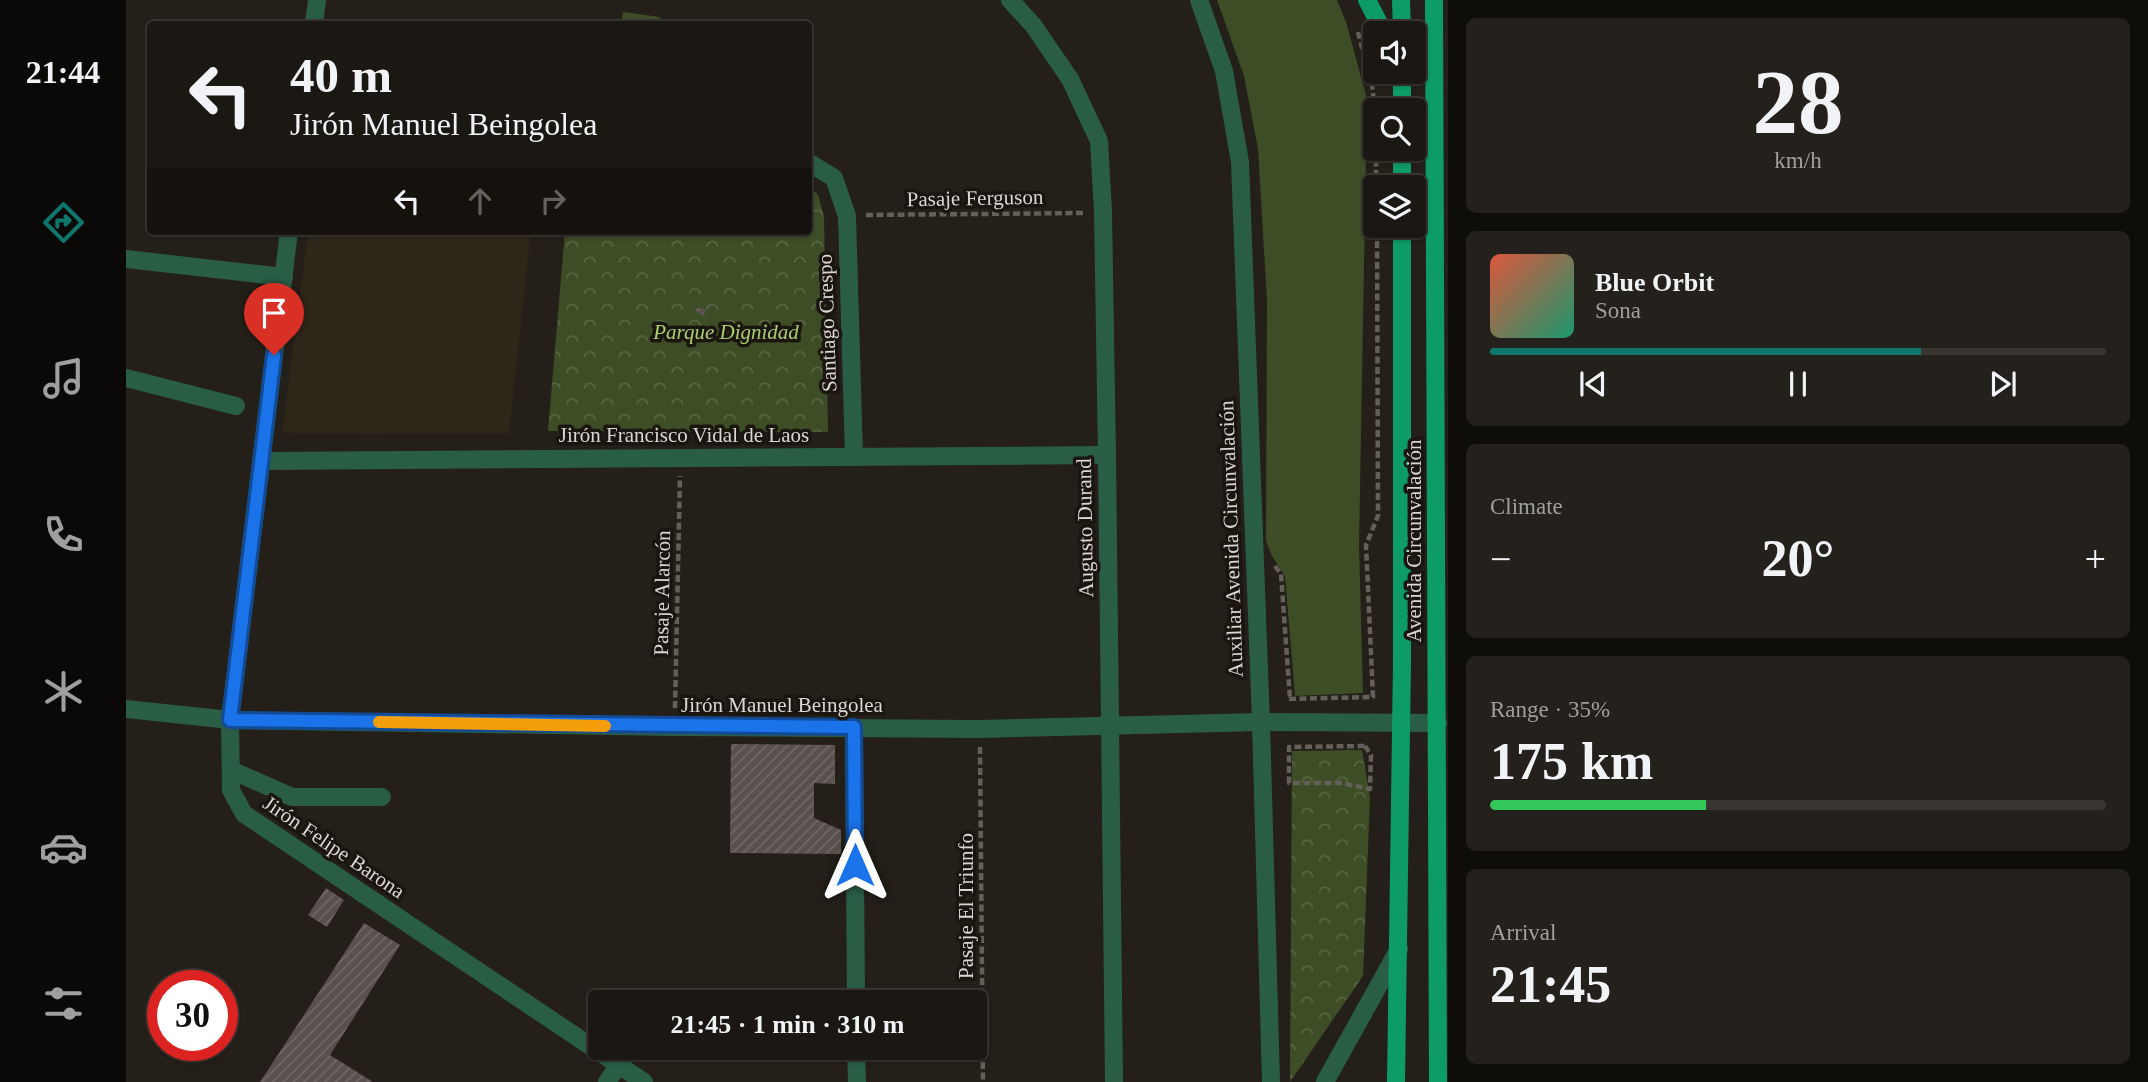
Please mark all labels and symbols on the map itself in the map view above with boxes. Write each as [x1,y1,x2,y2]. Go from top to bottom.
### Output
street label: Pasaje Ferguson [906,185,1044,211]
street label: Santiago Crespo [813,254,841,392]
pin [244,283,304,355]
park label: Parque Dignidad [652,320,799,344]
street label: Auxiliar Avenida Circunvalación [1214,400,1248,678]
street label: Jirón Francisco Vidal de Laos [559,423,809,447]
street label: Avenida Circunvalación [1402,439,1426,643]
street label: Augusto Durand [1072,458,1098,598]
street label: Pasaje Alarcón [649,530,675,656]
street label: Jirón Manuel Beingolea [681,693,884,717]
street label: Jirón Felipe Barona [259,791,410,904]
position arrow [818,828,892,902]
street label: Pasaje El Triunfo [954,833,978,979]
speed limit sign: 30 [147,970,238,1061]

